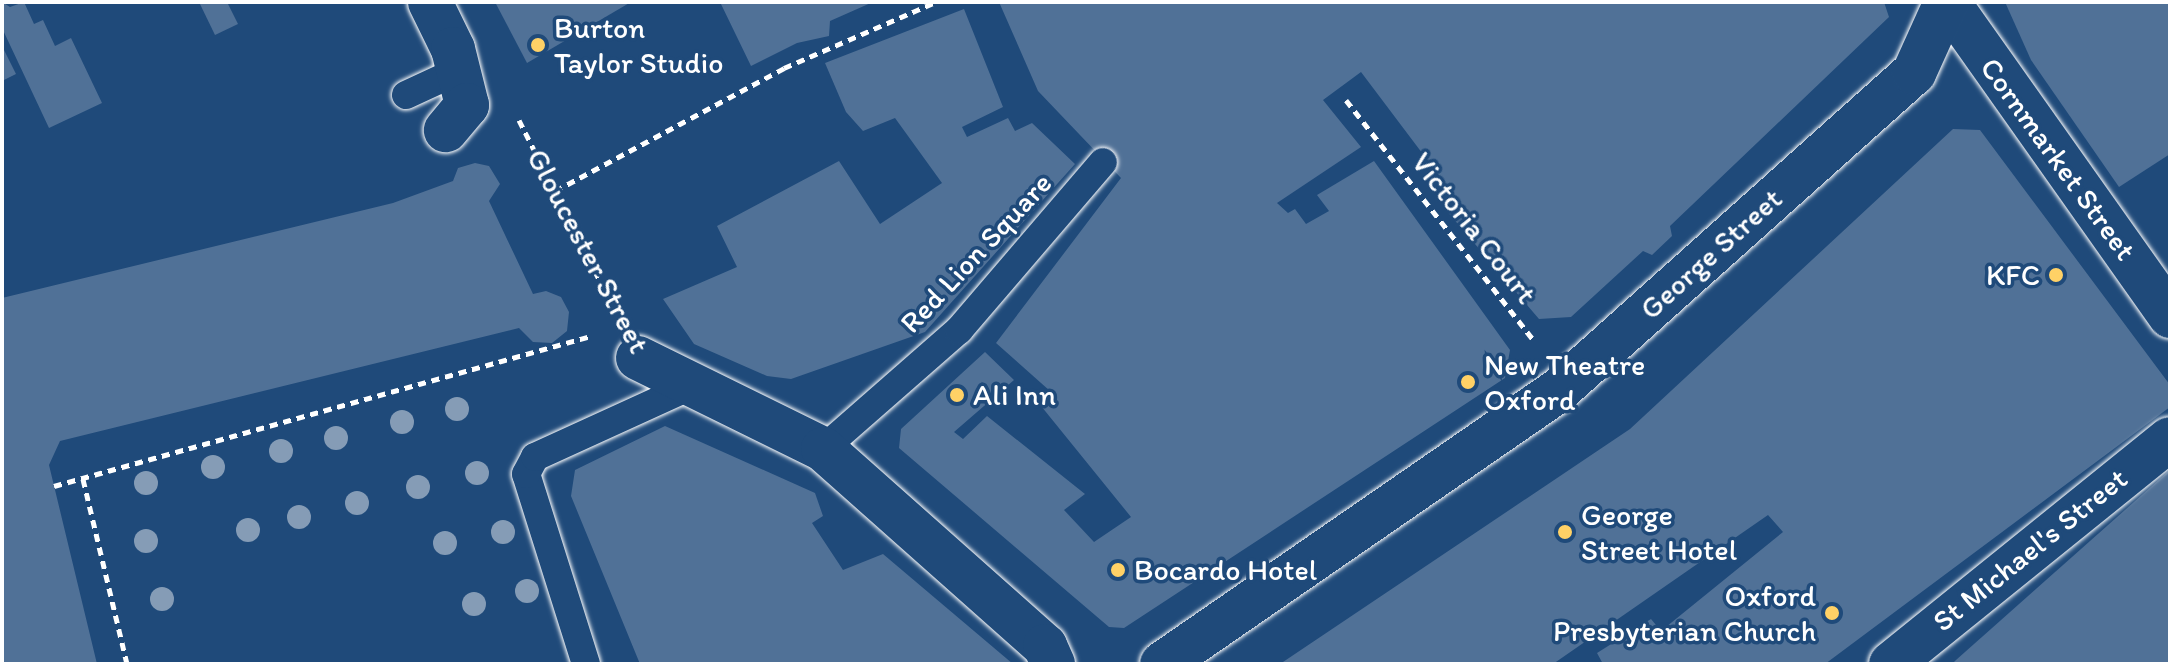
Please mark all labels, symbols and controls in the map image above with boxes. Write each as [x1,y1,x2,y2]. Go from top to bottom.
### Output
place label: Burton Taylor Studio [554,10,723,80]
marker: Burton Taylor Studio [529,36,547,54]
street label: Cornmarket Street [1972,51,2144,267]
street label: Gloucester Street [519,143,657,359]
street label: Victoria Court [1404,145,1544,311]
street label: Red Lion Square [892,165,1060,341]
street label: George Street [1633,181,1789,327]
place label: KFC [1986,257,2040,293]
marker: KFC [2047,266,2065,284]
place label: New Theatre Oxford [1484,347,1645,418]
marker: New Theatre Oxford [1459,373,1477,391]
place label: Ali Inn [973,377,1059,413]
marker: Ali Inn [948,386,966,404]
street label: St Michael's Street [1926,461,2134,639]
place label: George Street Hotel [1581,497,1737,568]
marker: George Street Hotel [1556,523,1574,541]
place label: Bocardo Hotel [1134,552,1317,588]
marker: Bocardo Hotel [1109,561,1127,579]
place label: Oxford Presbyterian Church [1552,578,1816,648]
marker: Oxford Presbyterian Church [1823,604,1841,622]

